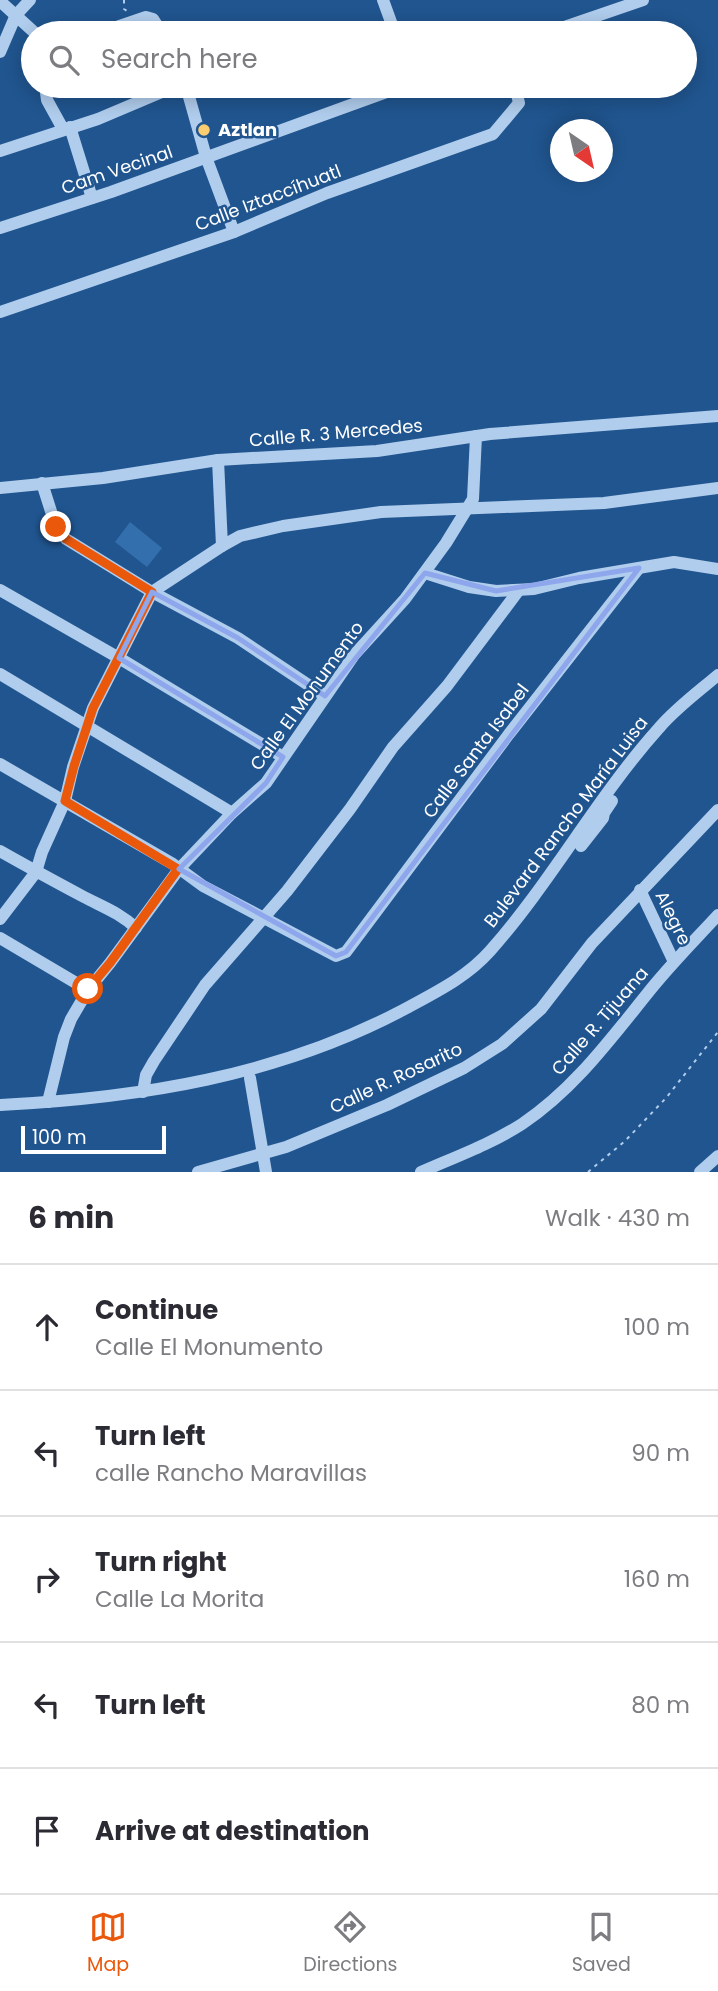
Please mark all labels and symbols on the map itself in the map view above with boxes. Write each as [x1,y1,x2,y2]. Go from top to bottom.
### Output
place label: Aztlan [218,117,277,142]
north arrow [550,119,613,182]
marker: Aztlan [196,122,212,138]
street label: Cam Vecinal [58,139,176,200]
street label: Calle Iztaccíhuatl [191,158,345,237]
street label: Calle R. 3 Mercedes [248,412,424,453]
route end [40,511,71,542]
street label: Calle El Monumento [244,616,369,775]
street label: Calle Santa Isabel [417,678,534,823]
street label: Bulevard Rancho María Luisa [478,711,653,932]
street label: Alegre [650,886,697,949]
street label: Calle R. Tijuana [545,961,654,1080]
route start [72,973,103,1004]
street label: Calle R. Rosarito [325,1036,466,1119]
scale bar [21,1123,166,1155]

